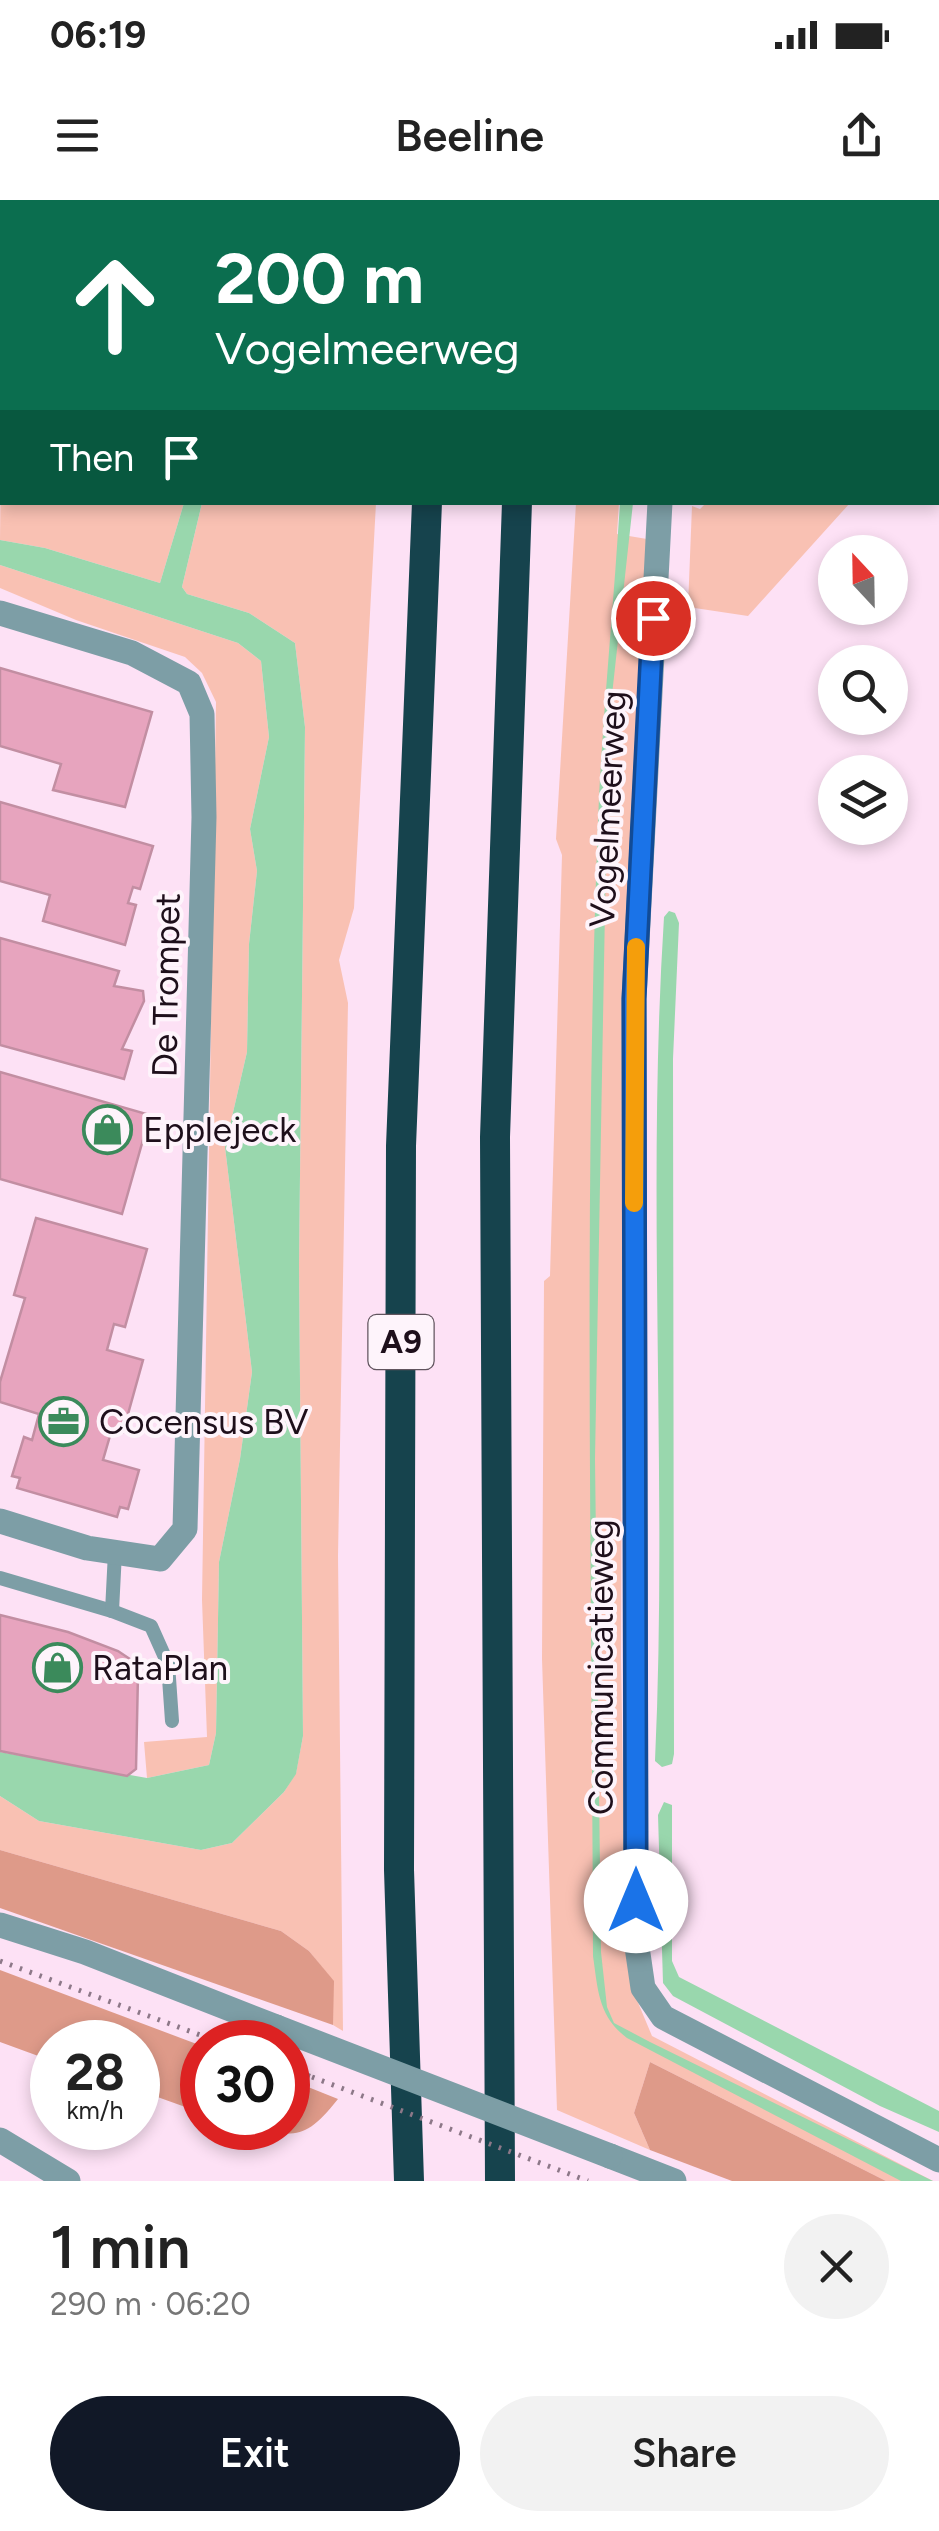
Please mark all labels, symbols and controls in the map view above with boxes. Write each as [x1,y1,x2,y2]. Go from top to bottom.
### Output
text: 06:19 [50,12,146,58]
icon: menu [50,108,105,163]
text: Beeline [395,108,544,162]
icon: share [834,108,889,163]
text: 200 m [215,236,424,321]
icon: ahead [50,240,180,370]
text: Vogelmeerweg [215,321,520,375]
icon: arrive [154,430,209,485]
text: Then [50,435,134,481]
north arrow [818,535,908,625]
map controls [818,535,908,845]
pin [611,576,696,661]
icon: arrive [626,591,681,646]
button: search [818,645,908,735]
street label: Vogelmeerweg [581,690,635,928]
button: layers [818,755,908,845]
street label: De Trompet [143,892,189,1078]
shop icon: Epplejeck [82,1104,134,1156]
place label: Epplejeck [143,1109,296,1151]
road number: A9 [368,1315,434,1369]
office icon: Cocensus BV [38,1396,90,1448]
place label: Cocensus BV [99,1401,309,1443]
street label: Communicatieweg [580,1519,622,1815]
shop icon: RataPlan [31,1642,83,1694]
place label: RataPlan [92,1647,228,1689]
position arrow [584,1849,688,1953]
speed limit sign: 30 [180,2020,310,2150]
text: 28 [65,2042,125,2103]
text: km/h [66,2095,124,2125]
text: 1 min [50,2211,190,2283]
button: close [784,2214,889,2319]
text: 290 m · 06:20 [50,2285,251,2323]
button: Exit [50,2396,460,2511]
button: Share [480,2396,889,2511]

